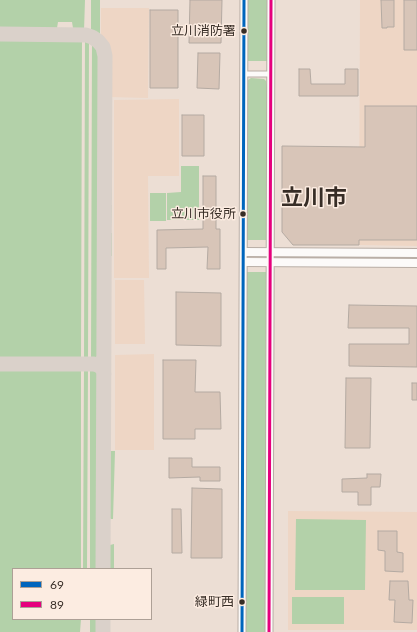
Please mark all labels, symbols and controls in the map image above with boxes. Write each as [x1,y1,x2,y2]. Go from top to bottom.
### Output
place label: 立川消防署 [171,23,236,39]
marker: 立川消防署 [239,26,249,36]
district label: 立川市 [281,185,347,211]
place label: 立川市役所 [171,206,236,222]
marker: 立川市役所 [238,209,248,219]
legend [12,568,152,620]
text: 69 [50,577,64,592]
place label: 緑町西 [195,594,234,610]
text: 89 [50,597,64,612]
marker: 緑町西 [237,597,247,607]

